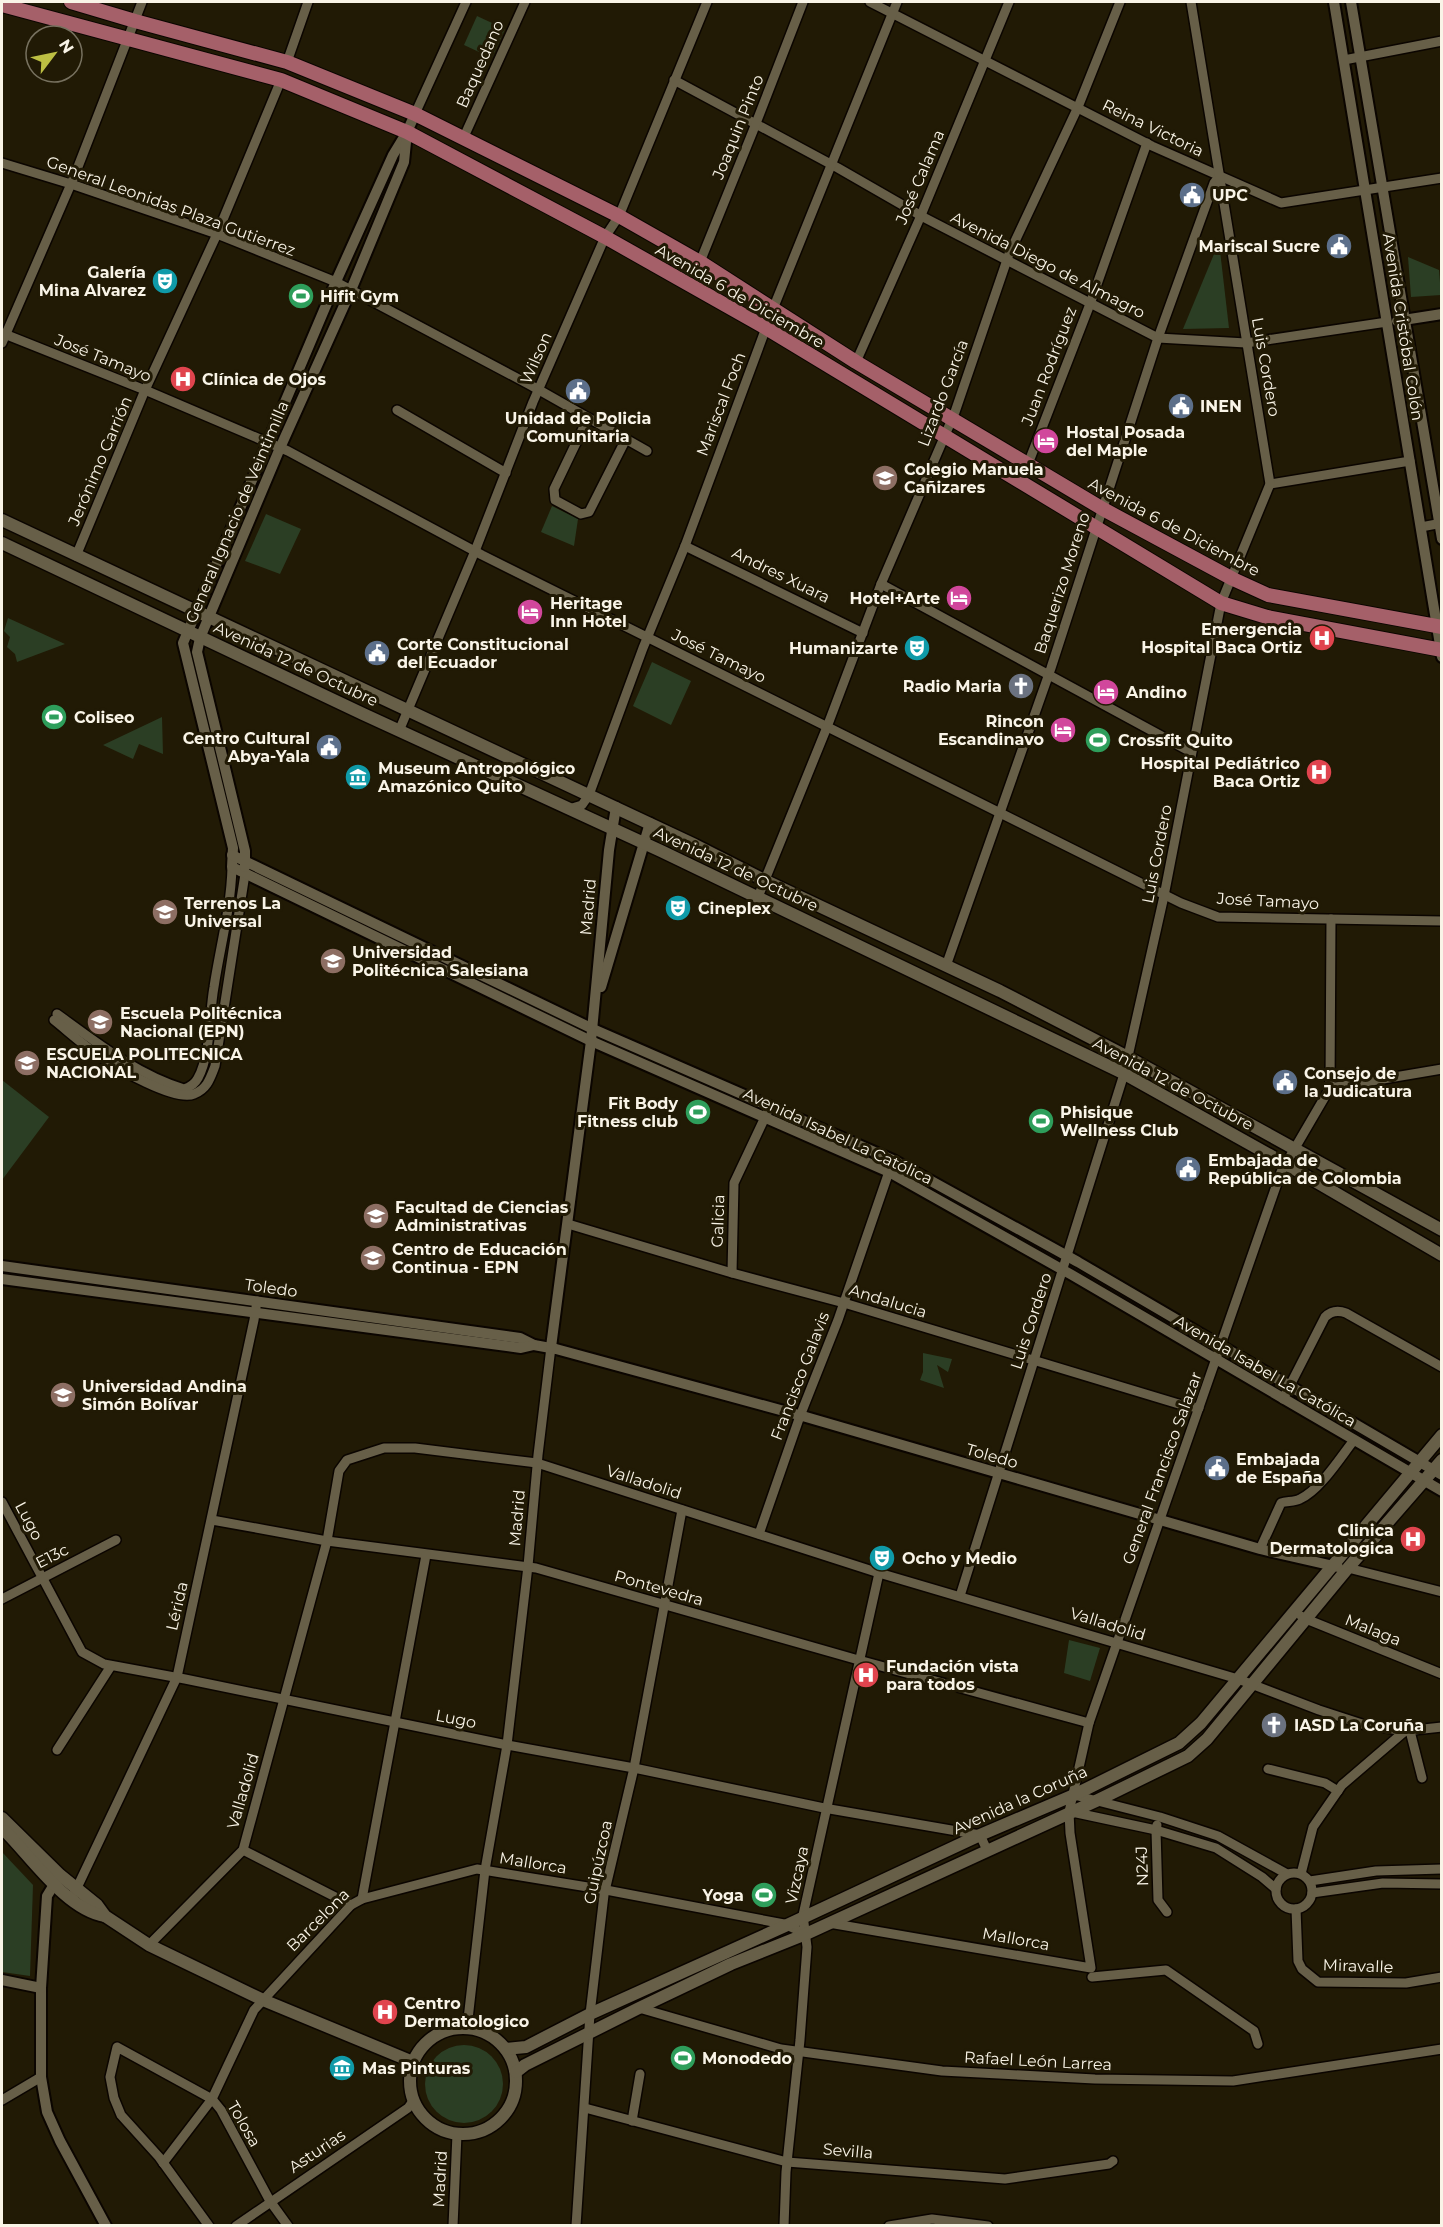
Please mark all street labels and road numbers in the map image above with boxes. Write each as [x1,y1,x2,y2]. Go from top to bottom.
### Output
street label: Baquedano [452,17,508,111]
street label: Joaquin Pinto [708,72,768,183]
street label: Reina Victoria [1099,95,1207,161]
street label: José Calama [891,127,948,228]
street label: General Leonidas Plaza Gutierrez [44,152,298,260]
street label: Avenida Diego de Almagro [948,208,1148,322]
street label: Avenida Cristóbal Colón [1379,232,1427,422]
street label: Avenida 6 de Diciembre [652,240,828,352]
street label: Juan Rodríguez [1017,304,1080,429]
street label: Luis Cordero [1248,316,1284,418]
street label: Wilson [516,329,556,387]
street label: José Tamayo [51,330,154,386]
street label: Lizardo García [914,337,972,449]
street label: Mariscal Foch [692,349,750,459]
street label: Jerónimo Carrión [64,393,136,529]
street label: General Ignacio de Veintimilla [181,398,293,626]
street label: Avenida 6 de Diciembre [1085,474,1263,580]
street label: Baquerizo Moreno [1030,510,1094,656]
street label: Andres Xuara [729,543,833,607]
street label: Avenida 12 de Octubre [211,618,381,710]
street label: José Tamayo [668,625,769,687]
street label: Luis Cordero [1138,803,1176,905]
street label: Avenida 12 de Octubre [651,823,821,915]
street label: Madrid [576,878,600,936]
street label: José Tamayo [1215,889,1320,913]
street label: Avenida 12 de Octubre [1090,1034,1256,1134]
street label: Avenida Isabel La Católica [740,1084,936,1188]
street label: Galicia [708,1194,728,1248]
street label: Luis Cordero [1006,1270,1056,1372]
street label: Toledo [243,1275,299,1301]
street label: Andalucia [847,1280,929,1322]
street label: Francisco Galavis [767,1309,833,1443]
street label: Avenida Isabel La Católica [1171,1311,1359,1431]
street label: General Francisco Salazar [1118,1369,1206,1567]
street label: Toledo [964,1440,1020,1472]
street label: Valladolid [604,1461,684,1503]
street label: Madrid [505,1489,529,1547]
street label: Lugo [11,1498,47,1544]
street label: E13c [32,1540,72,1572]
street label: Pontevedra [612,1566,706,1610]
street label: Lérida [162,1580,192,1632]
street label: Valladolid [1068,1603,1148,1645]
street label: Malaga [1342,1610,1404,1650]
street label: Lugo [434,1706,478,1732]
street label: Valladolid [223,1751,263,1831]
street label: Avenida la Coruña [950,1762,1090,1838]
street label: Guipúzcoa [580,1818,616,1906]
street label: Vizcaya [782,1844,812,1906]
street label: N24J [1132,1846,1152,1886]
street label: Mallorca [498,1848,568,1878]
street label: Barcelona [283,1885,353,1955]
street label: Mallorca [981,1924,1051,1954]
street label: Miravalle [1322,1955,1394,1977]
street label: Rafael León Larrea [964,2048,1112,2074]
street label: Tolosa [223,2098,265,2150]
street label: Asturias [285,2125,349,2177]
street label: Sevilla [822,2139,874,2163]
street label: Madrid [429,2150,451,2208]

